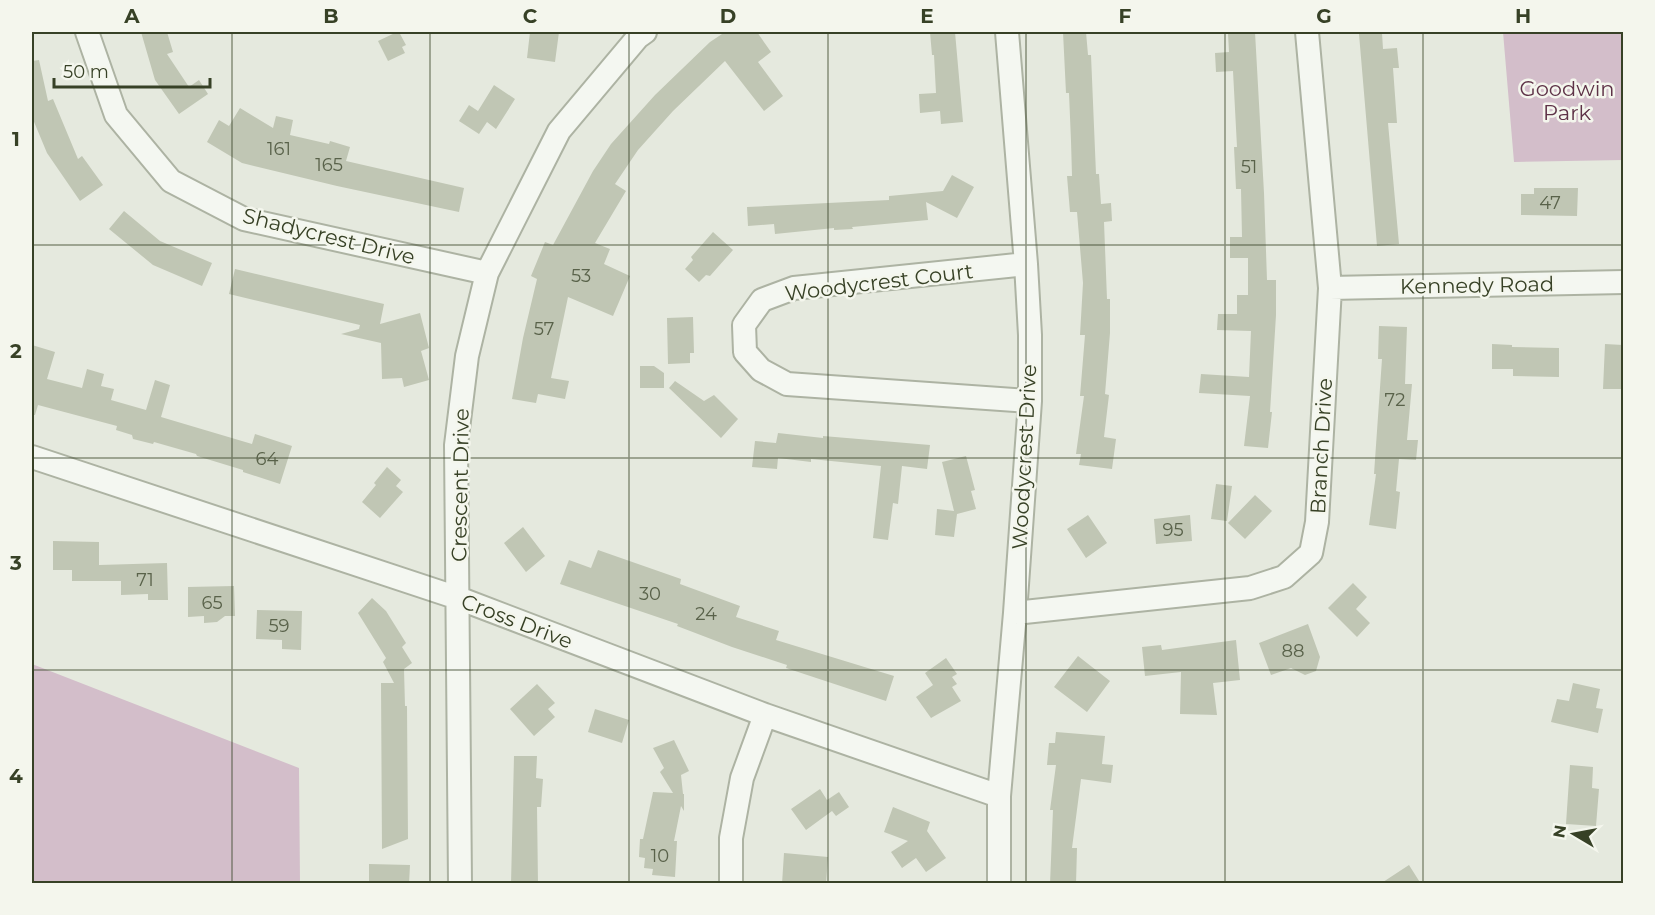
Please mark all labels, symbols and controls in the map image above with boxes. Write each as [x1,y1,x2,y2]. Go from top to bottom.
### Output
text: A [123,4,140,28]
text: B [323,4,339,28]
text: C [523,4,538,28]
text: D [720,4,736,28]
text: E [920,4,934,28]
text: F [1119,4,1132,28]
text: G [1316,4,1332,28]
text: H [1515,4,1531,28]
scale bar [54,51,210,89]
text: 50 m [63,61,109,83]
park label: Goodwin Park [1519,76,1615,125]
text: 1 [12,127,20,151]
house number: 161 [267,138,291,160]
house number: 165 [315,154,343,176]
house number: 51 [1241,156,1257,178]
house number: 47 [1539,192,1561,214]
street label: Shadycrest Drive [240,203,418,269]
street label: Woodycrest Court [783,258,975,306]
house number: 53 [571,265,591,287]
street label: Kennedy Road [1400,271,1554,299]
house number: 57 [534,318,554,340]
text: 2 [10,339,22,363]
street label: Woodycrest Drive [1007,364,1041,550]
street label: Branch Drive [1305,377,1337,515]
house number: 72 [1385,389,1405,411]
street label: Crescent Drive [446,408,474,562]
house number: 64 [256,448,279,470]
house number: 95 [1162,519,1184,541]
text: 3 [9,551,22,575]
house number: 71 [136,569,154,591]
house number: 30 [639,583,661,605]
street label: Cross Drive [458,588,576,654]
house number: 65 [201,592,223,614]
house number: 24 [695,603,717,625]
house number: 59 [268,615,290,637]
house number: 88 [1282,640,1304,662]
text: 4 [9,764,23,788]
north arrow [1544,804,1604,864]
text: N [1549,823,1570,840]
house number: 10 [651,845,669,867]

